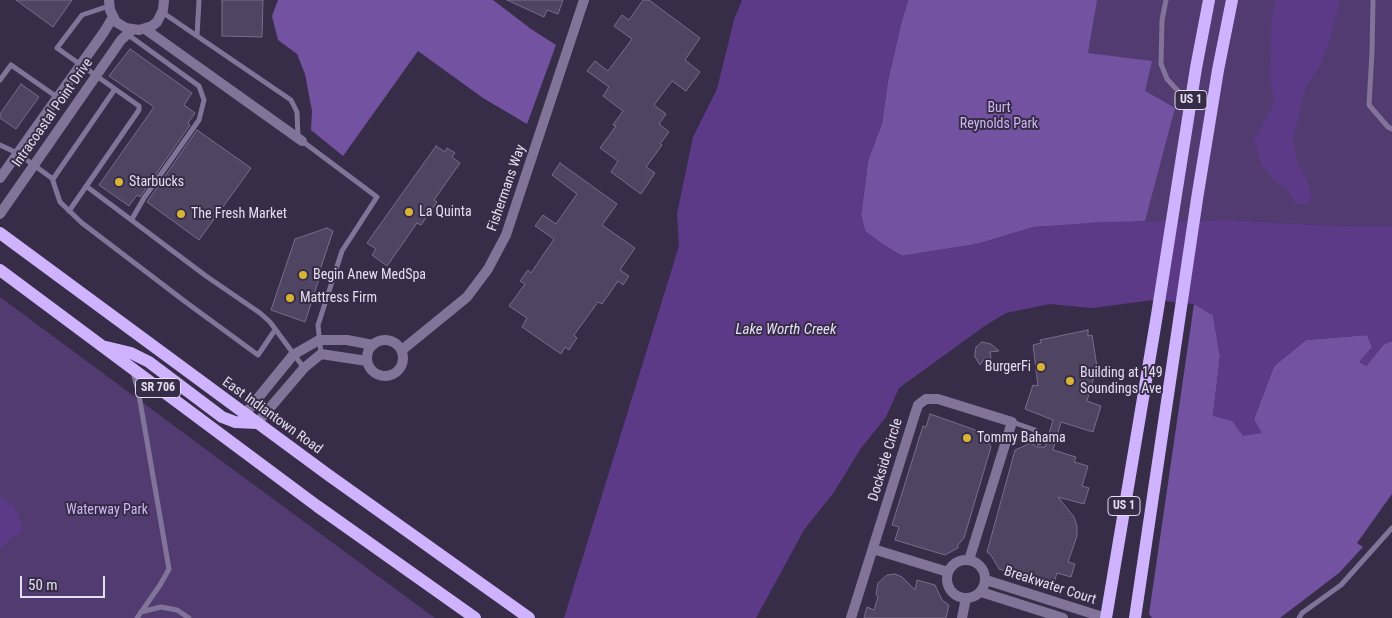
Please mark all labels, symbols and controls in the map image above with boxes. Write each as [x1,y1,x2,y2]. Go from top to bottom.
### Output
street label: Intracoastal Point Drive [9,55,97,171]
road number: US 1 [1175,90,1207,110]
park label: Burt Reynolds Park [960,100,1038,132]
street label: Fishermans Way [484,143,530,233]
place label: Starbucks [129,174,184,190]
marker: Starbucks [113,176,125,188]
place label: La Quinta [419,204,472,220]
place label: The Fresh Market [191,206,287,222]
marker: La Quinta [403,206,415,218]
marker: The Fresh Market [175,208,187,220]
place label: Begin Anew MedSpa [313,267,426,283]
marker: Begin Anew MedSpa [297,269,309,281]
place label: Mattress Firm [300,290,377,306]
marker: Mattress Firm [284,292,296,304]
water label: Lake Worth Creek [736,321,836,339]
place label: BurgerFi [985,359,1031,375]
marker: BurgerFi [1035,361,1047,373]
place label: Building at 149 Soundings Ave [1080,365,1163,398]
street label: East Indiantown Road [219,374,325,458]
marker: Building at 149 Soundings Ave [1064,375,1076,387]
road number: SR 706 [136,378,180,398]
street label: Dockside Circle [865,417,907,503]
place label: Tommy Bahama [977,430,1066,446]
marker: Tommy Bahama [961,432,973,444]
road number: US 1 [1108,496,1140,516]
park label: Waterway Park [66,502,148,518]
street label: Breakwater Court [1002,563,1098,609]
scale bar [22,566,108,598]
text: 50 m [28,576,58,594]

